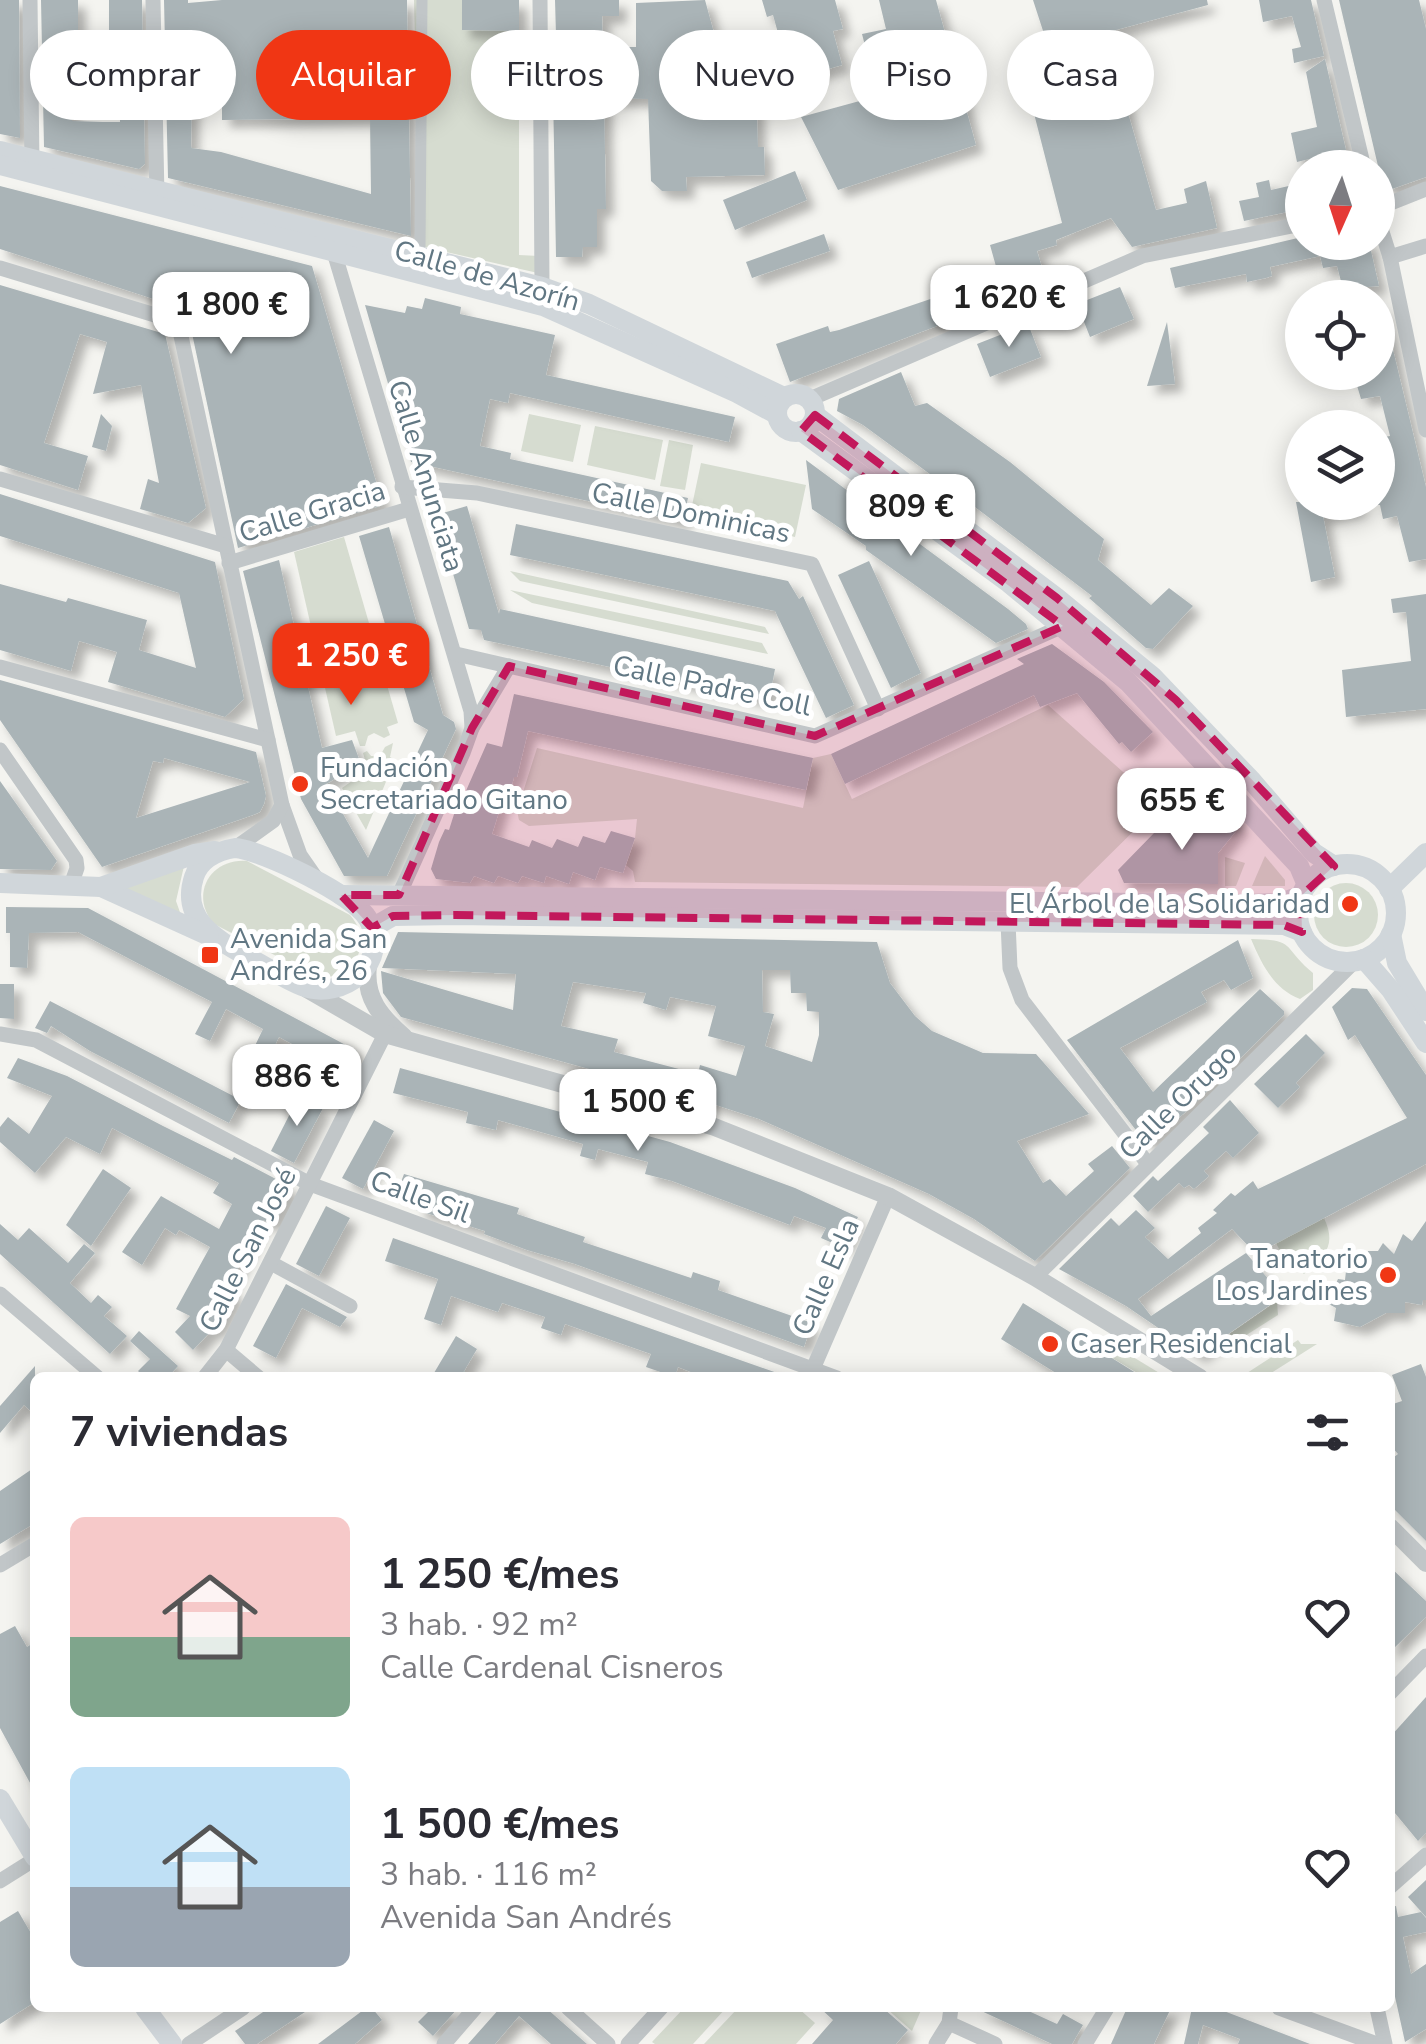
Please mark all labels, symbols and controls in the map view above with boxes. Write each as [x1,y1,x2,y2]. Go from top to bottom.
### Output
chip: Comprar [30,30,236,120]
chip: Alquilar [256,30,451,120]
chip: Filtros [471,30,639,120]
chip: Nuevo [659,30,830,120]
chip: Piso [850,30,987,120]
chip: Casa [1007,30,1154,120]
north arrow [1285,150,1395,260]
map controls [1285,150,1395,520]
street label: Calle de Azorín [390,231,584,321]
pin: 1 620 € [917,265,1101,350]
pin: 1 800 € [139,272,323,357]
text: 1 620 € [952,276,1066,319]
button: locate [1285,280,1395,390]
text: 1 800 € [174,283,288,326]
street label: Calle Anunciata [379,375,473,577]
button: layers [1285,410,1395,520]
street label: Calle Gracia [234,472,390,552]
street label: Calle Dominicas [588,473,794,553]
pin: 809 € [841,474,981,559]
text: 809 € [868,485,954,528]
pin: 1 250 € [259,623,443,708]
text: 1 250 € [294,634,408,677]
street label: Calle Padre Coll [609,646,815,726]
place label: Fundación Secretariado Gitano [320,749,568,819]
pin: 655 € [1112,768,1252,853]
marker: Fundación Secretariado Gitano [289,773,311,795]
text: 655 € [1139,779,1225,822]
place label: El Árbol de la Solidaridad [1009,885,1330,923]
marker: El Árbol de la Solidaridad [1339,893,1361,915]
place label: Avenida San Andrés, 26 [230,920,388,990]
marker: Avenida San Andrés, 26 [199,944,221,966]
street label: Calle Orugo [1111,1036,1245,1168]
pin: 886 € [227,1044,367,1129]
text: 886 € [254,1055,340,1098]
pin: 1 500 € [546,1069,730,1154]
text: 1 500 € [581,1080,695,1123]
street label: Calle San José [190,1161,306,1339]
street label: Calle Sil [365,1161,476,1233]
street label: Calle Esla [783,1212,869,1342]
place label: Tanatorio Los Jardines [1216,1240,1368,1310]
marker: Tanatorio Los Jardines [1377,1264,1399,1286]
place label: Caser Residencial [1070,1325,1293,1363]
marker: Caser Residencial [1039,1333,1061,1355]
text: 7 viviendas [70,1404,288,1461]
icon: filters [1300,1405,1355,1460]
text: 1 250 €/mes [380,1546,619,1603]
icon: home [150,1557,270,1677]
icon: heart [1300,1590,1355,1645]
text: 3 hab. · 92 m² [380,1603,578,1646]
text: Calle Cardenal Cisneros [380,1646,724,1689]
text: 1 500 €/mes [380,1796,619,1853]
icon: home [150,1807,270,1927]
icon: heart [1300,1840,1355,1895]
text: 3 hab. · 116 m² [380,1853,597,1896]
text: Avenida San Andrés [380,1896,672,1939]

